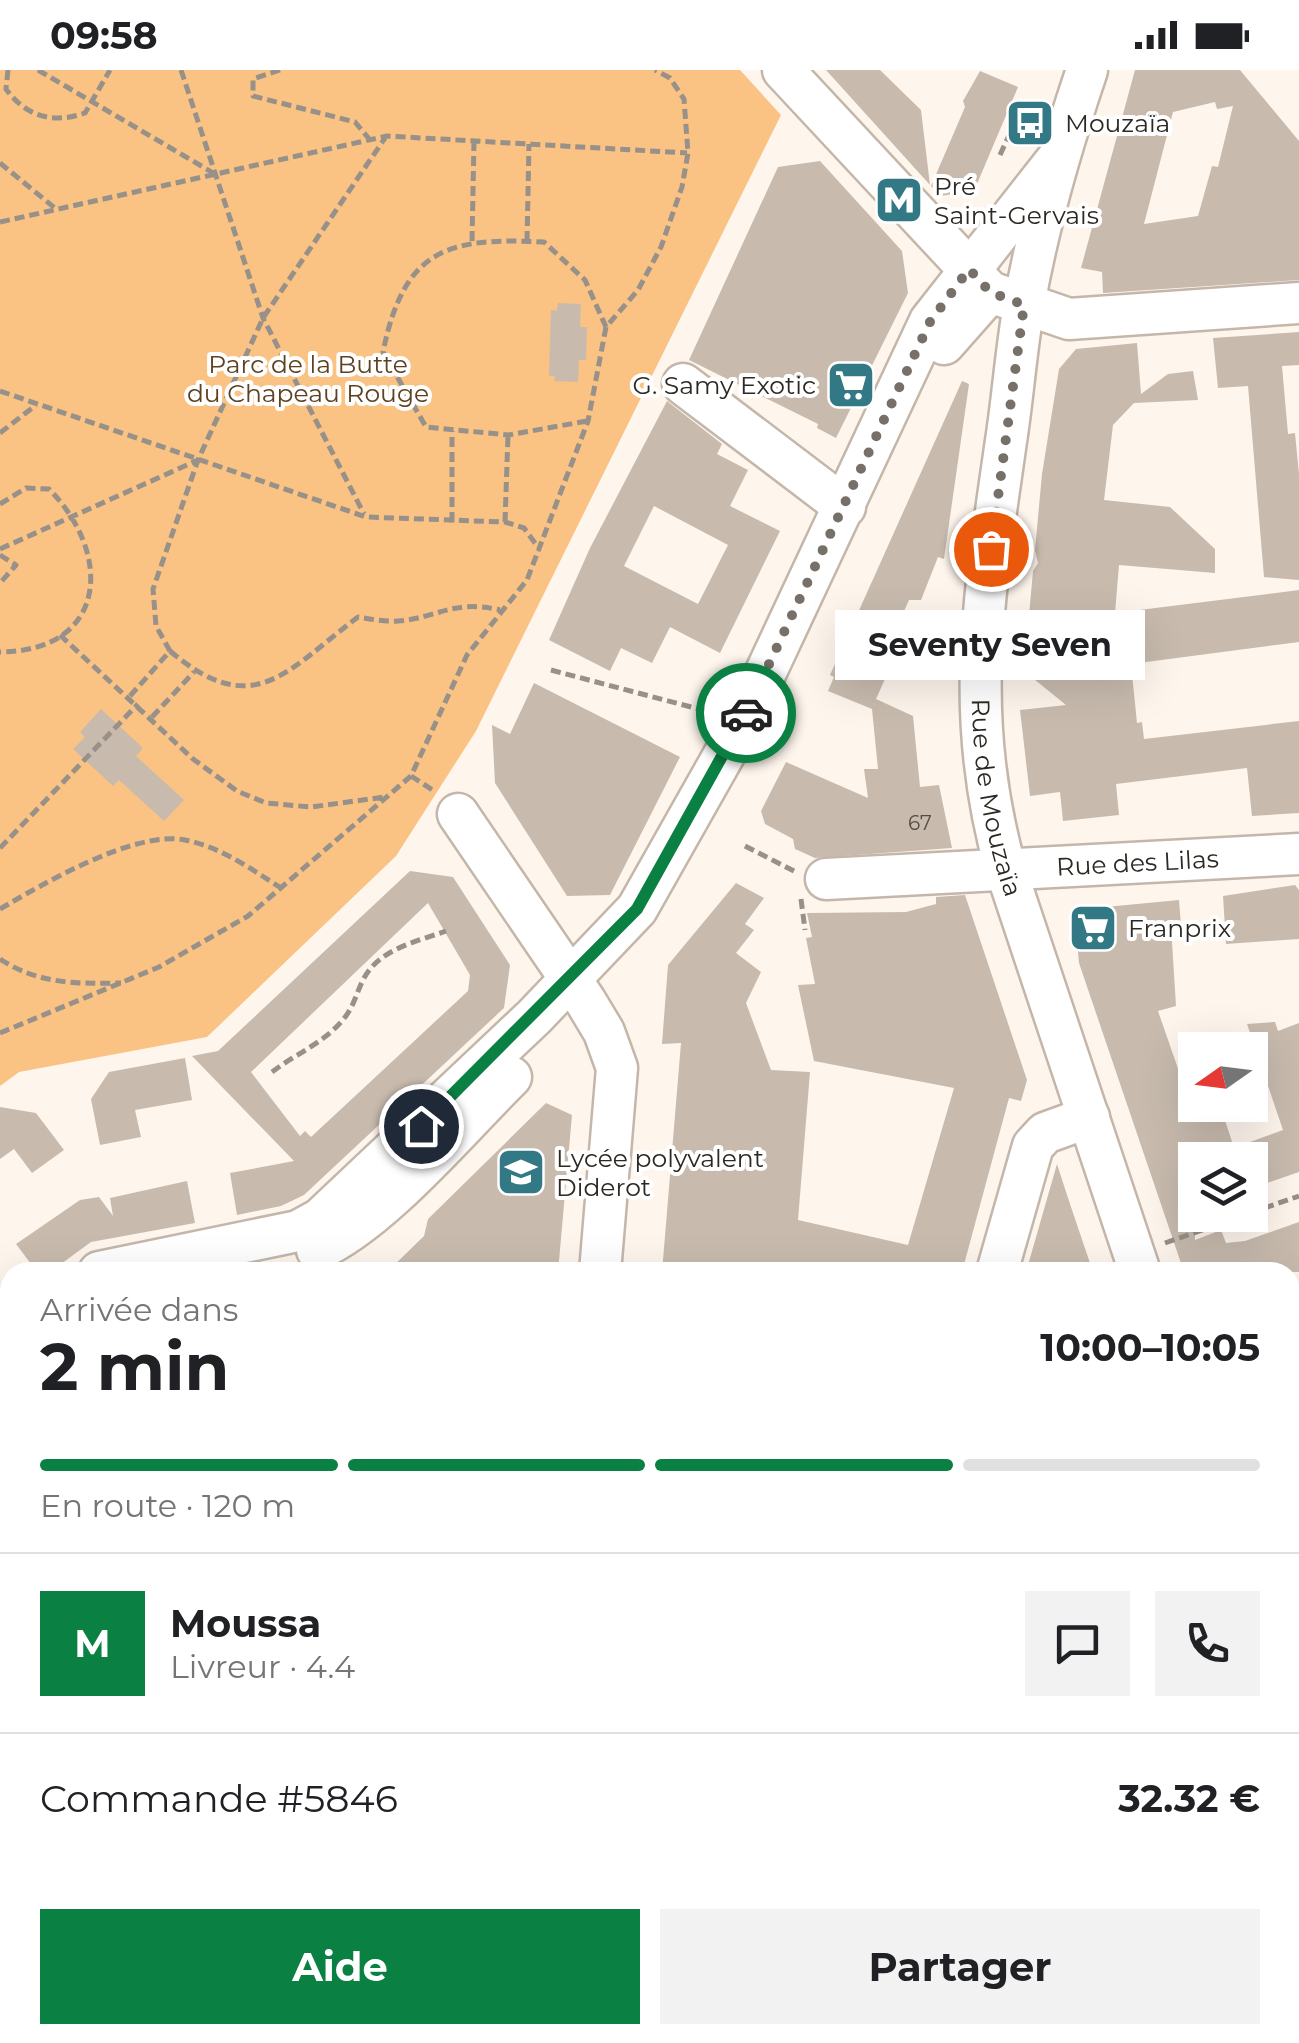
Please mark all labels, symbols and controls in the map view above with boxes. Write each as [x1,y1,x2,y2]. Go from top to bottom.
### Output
text: 09:58 [50,12,158,59]
bus stop icon: Mouzaïa [1004,97,1056,149]
place label: Mouzaïa [1065,108,1170,138]
place label: Pré Saint-Gervais [934,171,1099,230]
metro station icon: Pré Saint-Gervais [873,174,925,226]
park label: Parc de la Butte du Chapeau Rouge [187,349,429,408]
supermarket icon: G. Samy Exotic [825,359,877,411]
place label: G. Samy Exotic [632,370,816,400]
pin [949,507,1034,592]
icon: bag [964,522,1019,577]
callout: Seventy Seven [836,609,1146,679]
text: Seventy Seven [868,625,1112,664]
courier [696,663,796,763]
icon: car [719,686,774,741]
street label: Rue de Mouzaïa [966,698,1029,900]
house number: 67 [908,811,932,835]
street label: Rue des Lilas [1056,843,1220,882]
supermarket icon: Franprix [1067,902,1119,954]
place label: Franprix [1128,913,1231,943]
north arrow [1178,1032,1268,1122]
map controls [1178,1032,1268,1232]
pin [379,1084,464,1169]
icon: home [394,1099,449,1154]
button: layers [1178,1142,1268,1232]
place label: Lycée polyvalent Diderot [556,1143,764,1202]
school or university icon: Lycée polyvalent Diderot [495,1146,547,1198]
text: Arrivée dans [40,1290,238,1329]
text: 10:00–10:05 [1040,1324,1260,1371]
text: 2 min [40,1327,229,1406]
text: En route · 120 m [40,1486,295,1525]
button: chat [1025,1591,1130,1696]
button: phone [1155,1591,1260,1696]
text: Moussa [170,1600,321,1647]
text: M [74,1620,111,1667]
text: Livreur · 4.4 [170,1647,355,1686]
text: Commande #5846 [40,1775,398,1822]
text: 32.32 € [1118,1775,1260,1822]
button: Aide [40,1909,640,2024]
button: Partager [660,1909,1260,2024]

